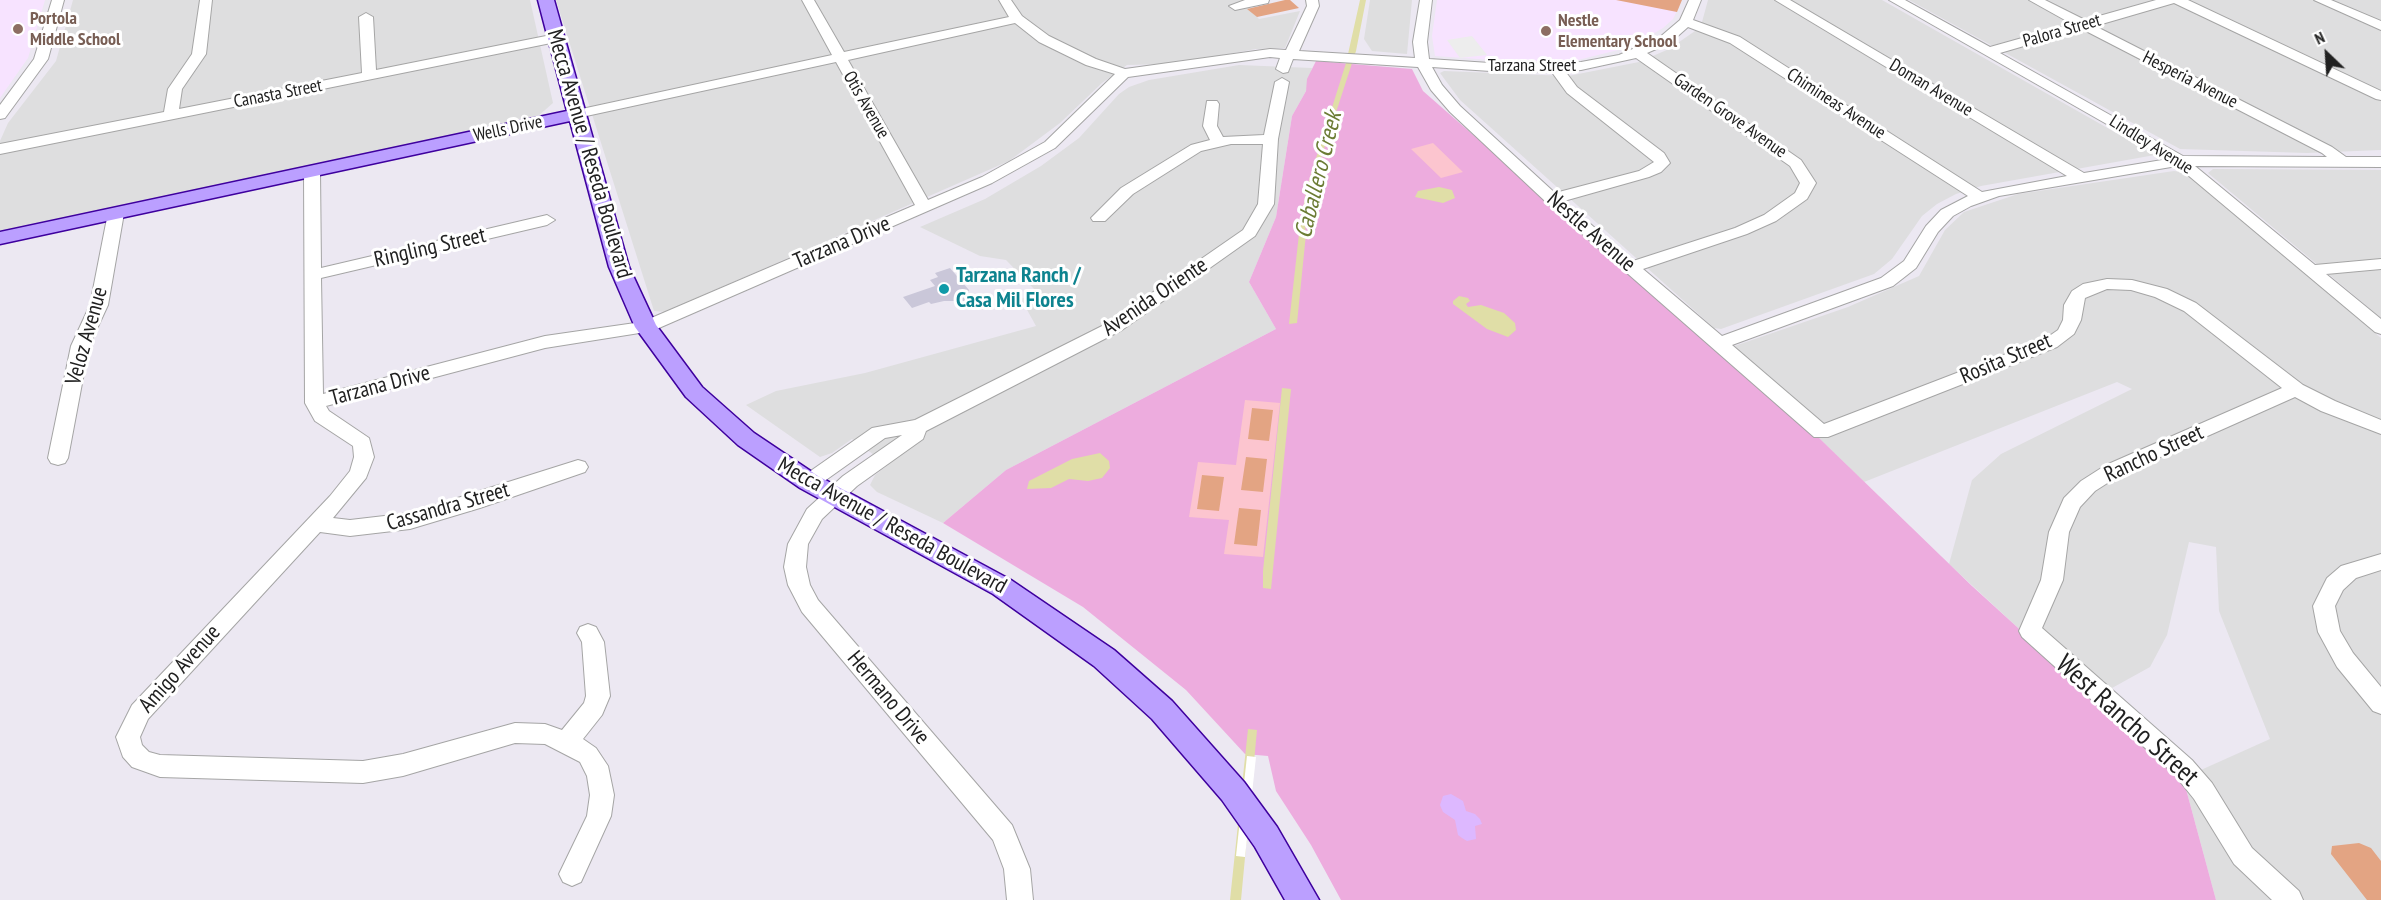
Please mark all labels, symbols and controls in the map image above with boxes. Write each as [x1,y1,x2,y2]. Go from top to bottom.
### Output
place label: Portola Middle School [30,8,120,50]
place label: Nestle Elementary School [1558,10,1677,52]
street label: Palora Street [2021,10,2103,52]
marker: Portola Middle School [11,22,25,36]
marker: Nestle Elementary School [1539,24,1553,38]
north arrow [2297,24,2357,84]
street label: Mecca Avenue / Reseda Boulevard [541,27,637,281]
text: N [2311,27,2328,49]
street label: Hesperia Avenue [2139,47,2241,113]
street label: Tarzana Street [1488,55,1576,77]
street label: Doman Avenue [1885,55,1977,121]
street label: Chimineas Avenue [1782,64,1890,144]
street label: Otis Avenue [838,67,894,143]
street label: Garden Grove Avenue [1669,69,1791,163]
street label: Canasta Street [232,75,324,113]
water label: Caballero Creek [1289,109,1349,241]
street label: Wells Drive [472,111,544,147]
street label: Lindley Avenue [2105,111,2197,179]
street label: Nestle Avenue [1541,186,1641,278]
street label: Tarzana Drive [790,211,894,275]
street label: Ringling Street [372,222,488,274]
street label: Avenida Oriente [1097,252,1213,342]
place label: Tarzana Ranch / Casa Mil Flores [956,263,1081,314]
marker: Tarzana Ranch / Casa Mil Flores [937,282,951,296]
street label: Veloz Avenue [60,284,114,388]
street label: Rosita Street [1956,328,2056,390]
street label: Tarzana Drive [327,360,433,412]
street label: Rancho Street [2100,420,2208,488]
street label: Mecca Avenue / Reseda Boulevard [773,452,1011,600]
street label: Cassandra Street [384,477,512,537]
street label: Amigo Avenue [134,620,226,718]
street label: Hermano Drive [841,646,935,750]
street label: West Rancho Street [2049,648,2205,794]

